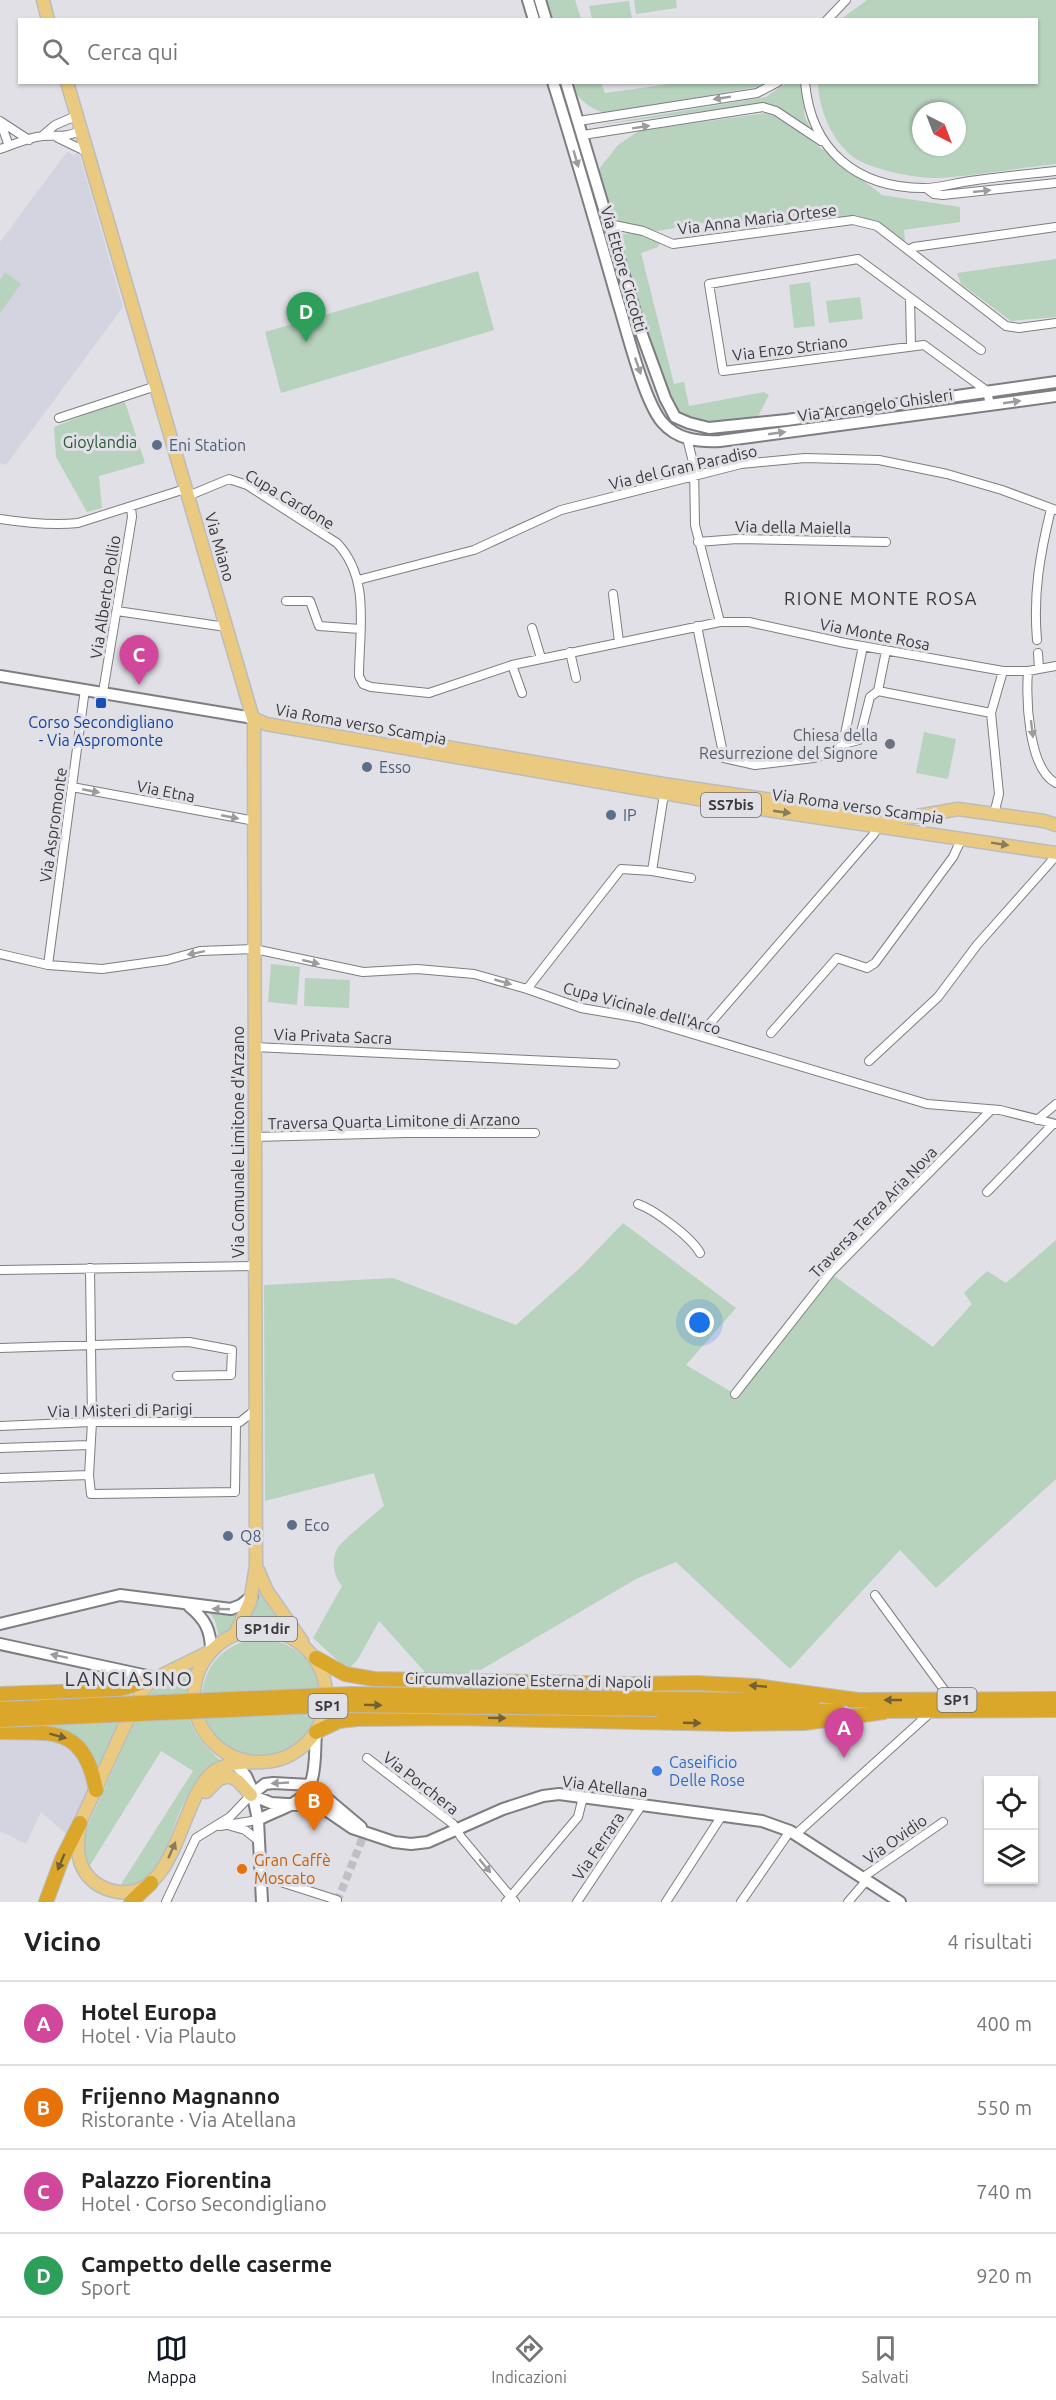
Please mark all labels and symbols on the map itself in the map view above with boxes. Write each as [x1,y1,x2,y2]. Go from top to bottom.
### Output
one-way arrow [713,94,732,103]
north arrow [912,102,966,156]
one-way arrow [631,122,650,131]
one-way arrow [572,150,581,168]
one-way arrow [973,186,992,195]
street label: Via Anna Maria Ortese [676,200,838,238]
street label: Via Ettore Ciccotti [597,204,651,334]
pin: D [286,292,326,342]
street label: Via Enzo Striano [731,332,849,364]
one-way arrow [634,357,643,375]
street label: Via Arcangelo Ghisleri [796,385,954,425]
one-way arrow [1002,397,1021,407]
one-way arrow [767,429,786,438]
park label: Gioylandia [63,433,137,451]
place label: Eni Station [169,436,246,454]
marker: Eni Station [150,438,164,452]
street label: Via del Gran Paradiso [607,441,759,493]
street label: Cupa Cardone [242,465,338,533]
street label: Via Miano [202,510,238,584]
street label: Via della Maiella [735,517,851,537]
street label: Via Alberto Pollio [86,534,124,660]
district label: RIONE MONTE ROSA [784,588,978,608]
street label: Via Monte Rosa [818,614,932,654]
pin: C [120,636,158,685]
marker: Corso Secondigliano - Via Aspromonte [94,696,108,710]
street label: Via Roma verso Scampia [274,700,448,748]
place label: Corso Secondigliano - Via Aspromonte [28,713,174,749]
one-way arrow [1027,720,1037,739]
place label: Chiesa della Resurrezione del Signore [699,726,878,762]
marker: Chiesa della Resurrezione del Signore [883,737,897,751]
place label: Esso [379,758,411,776]
marker: Esso [360,760,374,774]
street label: Via Aspromonte [36,766,70,884]
street label: Via Etna [135,777,197,805]
street label: Via Roma verso Scampia [771,785,945,827]
one-way arrow [82,787,101,796]
road number: SS7bis [701,793,761,817]
place label: IP [623,806,637,824]
one-way arrow [773,807,792,816]
marker: IP [604,808,618,822]
one-way arrow [221,813,240,822]
one-way arrow [991,840,1010,849]
one-way arrow [186,949,205,958]
one-way arrow [301,958,320,967]
one-way arrow [494,978,512,987]
street label: Cupa Vicinale dell'Arco [561,978,723,1038]
street label: Via Privata Sacra [274,1025,392,1047]
street label: Via Comunale Limitone d'Arzano [229,1026,247,1258]
street label: Traversa Quarta Limitone di Arzano [268,1110,520,1132]
street label: Traversa Terza Aria Nova [806,1143,940,1281]
your location [685,1308,714,1337]
street label: Via I Misteri di Parigi [47,1400,193,1420]
place label: Eco [304,1516,330,1534]
marker: Eco [285,1518,299,1532]
place label: Q8 [240,1527,261,1545]
marker: Q8 [221,1529,235,1543]
one-way arrow [211,1604,230,1613]
road number: SP1dir [237,1617,297,1641]
one-way arrow [49,1651,68,1660]
district label: LANCIASINO [64,1667,194,1690]
street label: Circumvallazione Esterna di Napoli [405,1669,651,1691]
one-way arrow [748,1681,767,1691]
road number: SP1 [938,1688,976,1712]
road number: SP1 [308,1694,348,1718]
one-way arrow [883,1695,902,1705]
one-way arrow [364,1701,383,1710]
pin: A [824,1708,864,1758]
one-way arrow [488,1714,507,1723]
one-way arrow [683,1719,702,1728]
one-way arrow [49,1731,67,1741]
street label: Via Porchera [380,1748,462,1818]
place label: Caseificio Delle Rose [669,1753,745,1789]
marker: Caseificio Delle Rose [650,1764,664,1778]
street label: Via Atellana [561,1772,649,1800]
one-way arrow [270,1778,289,1788]
pin: B [294,1782,334,1831]
street label: Via Ferrara [569,1809,627,1883]
street label: Via Ovidio [860,1811,930,1867]
one-way arrow [167,1841,177,1859]
place label: Gran Caffè Moscato [254,1851,331,1887]
one-way arrow [56,1853,66,1871]
one-way arrow [478,1858,491,1873]
marker: Gran Caffè Moscato [235,1862,249,1876]

